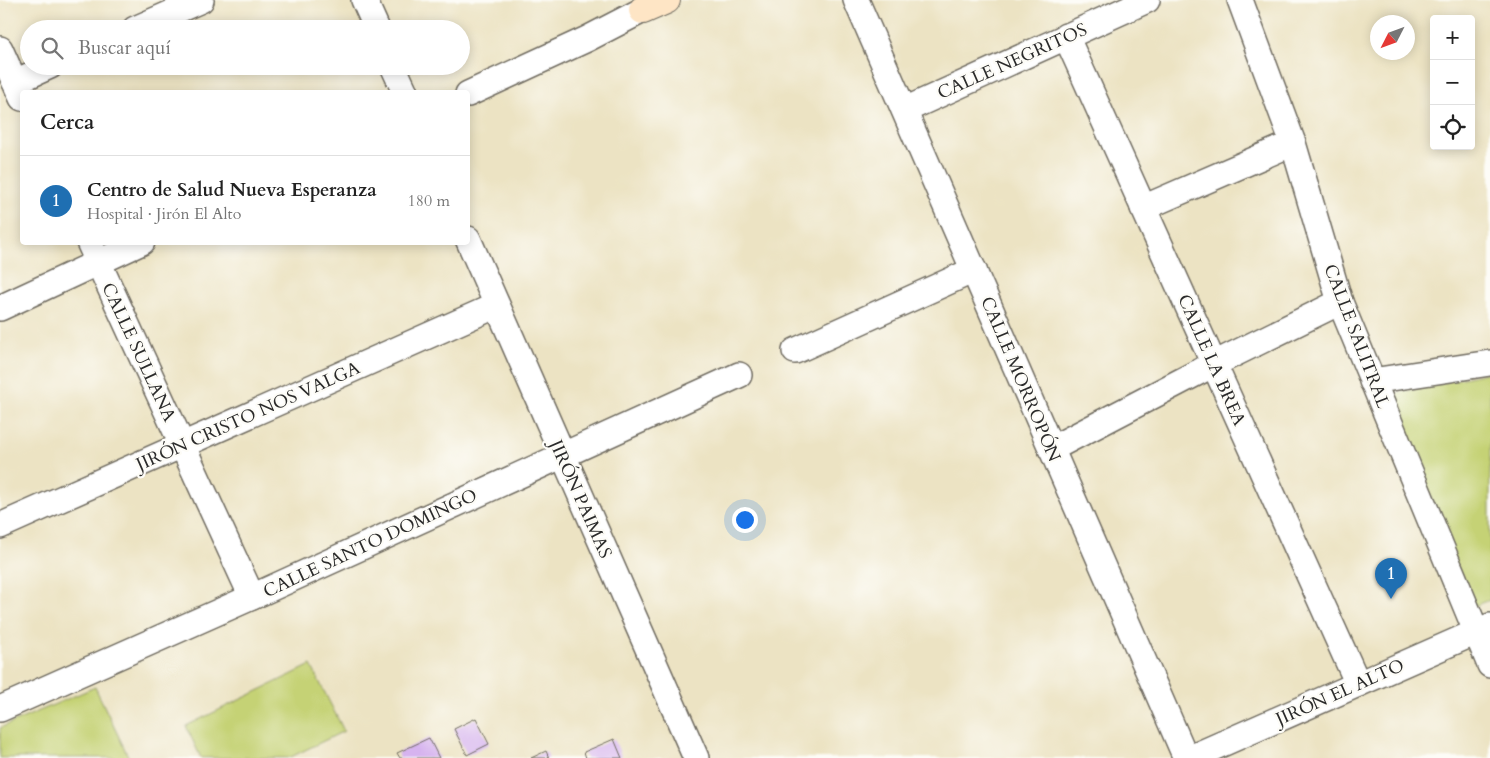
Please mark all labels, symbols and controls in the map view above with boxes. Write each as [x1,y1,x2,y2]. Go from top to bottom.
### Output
north arrow [1370,15,1415,60]
map controls [1430,15,1475,150]
button: + [1430,15,1475,60]
street label: CALLE NEGRITOS [933,17,1091,106]
search box [20,20,470,75]
icon: search [38,34,66,62]
text: Buscar aquí [78,35,171,61]
button: − [1430,60,1475,105]
button: locate [1430,105,1475,150]
text: Cerca [40,108,94,137]
text: Centro de Salud Nueva Esperanza [87,177,377,203]
text: 1 [52,190,60,212]
text: 180 m [408,190,450,212]
text: Hospital · Jirón El Alto [87,203,241,225]
street label: CALLE SALITRAL [1318,260,1396,412]
street label: CALLE SULLANA [95,279,182,426]
street label: CALLE LA BREA [1171,291,1252,430]
street label: CALLE MORROPÓN [974,293,1067,466]
street label: JIRÓN CRISTO NOS VALGA [130,356,364,478]
street label: JIRÓN PAIMAS [542,433,618,562]
street label: CALLE SANTO DOMINGO [259,483,481,604]
your location [732,507,758,533]
pin: 1 [1375,558,1407,599]
street label: JIRÓN EL ALTO [1269,653,1408,733]

